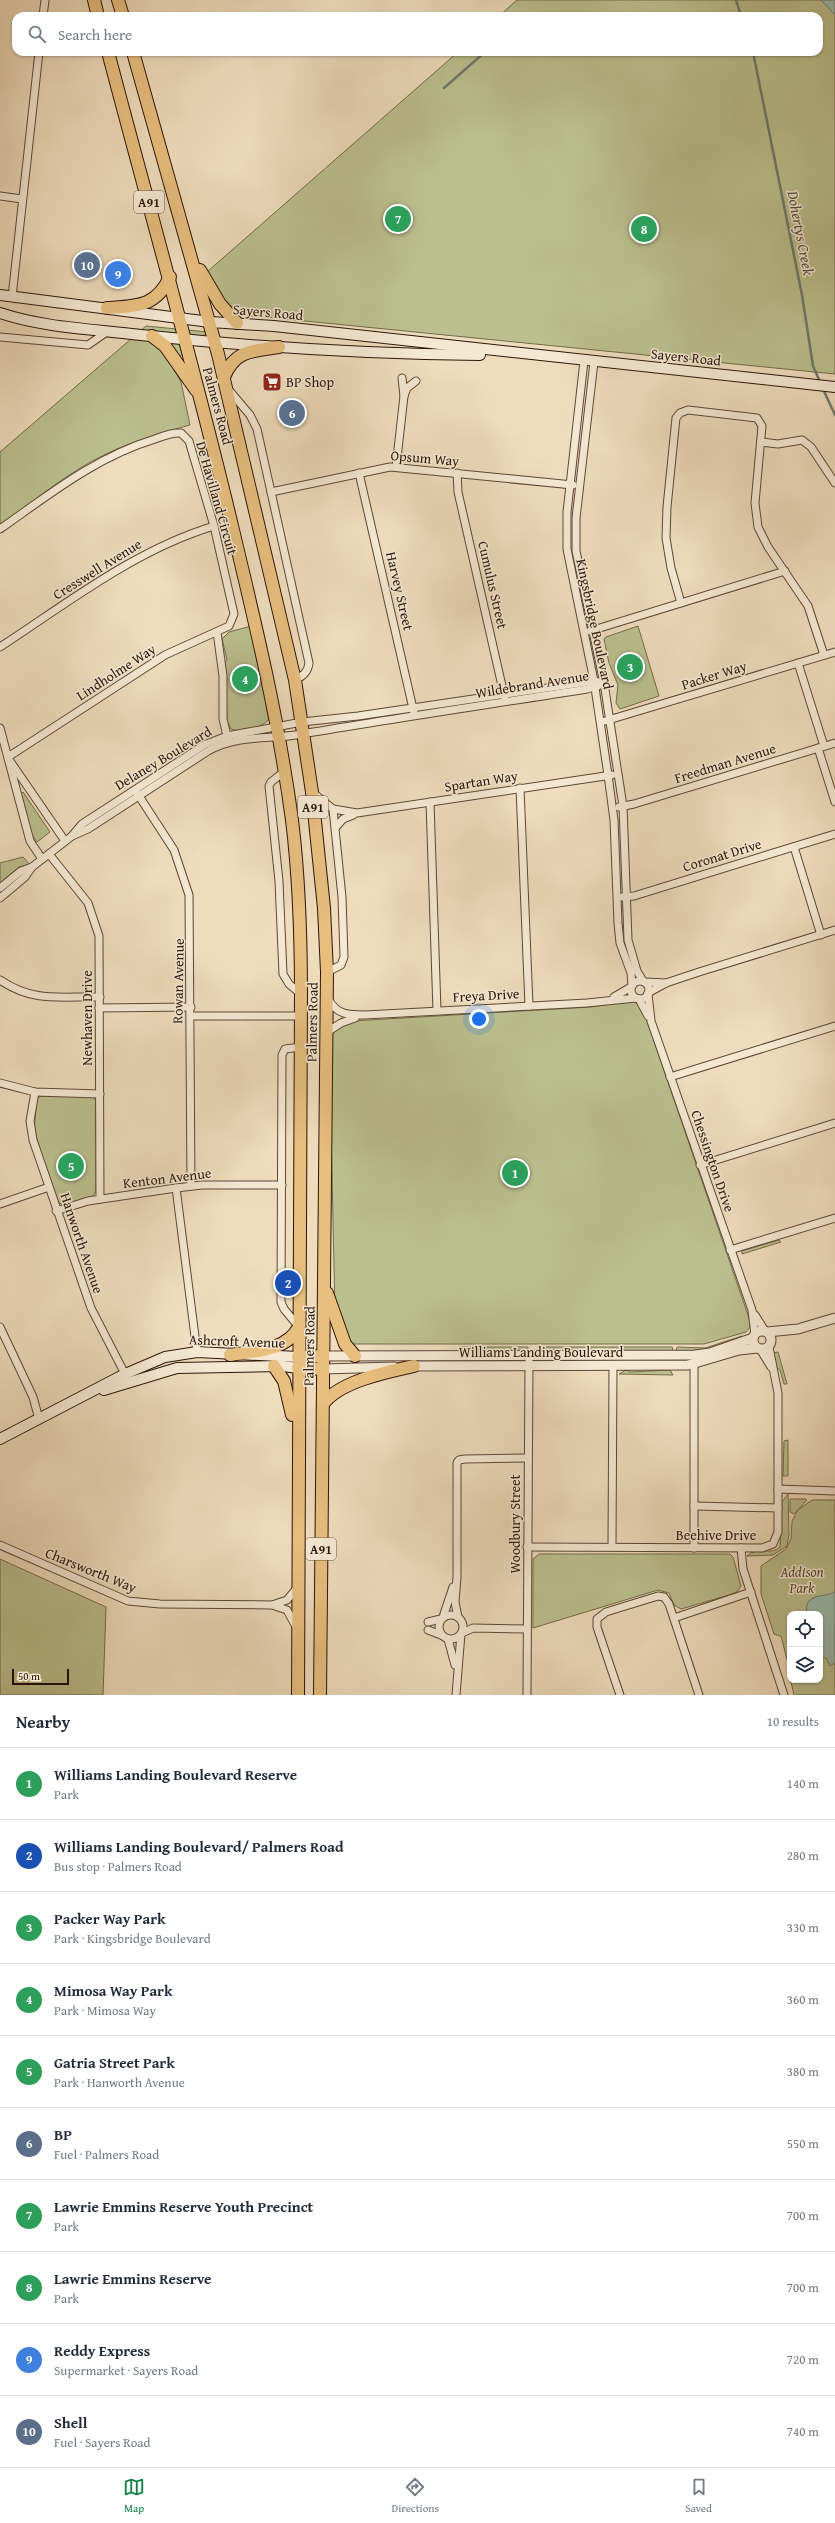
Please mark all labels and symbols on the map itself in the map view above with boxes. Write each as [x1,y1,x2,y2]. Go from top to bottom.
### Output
water label: Dohertys Creek [782,188,820,277]
road number: A91 [134,191,164,213]
pin: 7 [385,204,411,234]
pin: 8 [631,214,657,244]
pin: 10 [74,250,100,280]
pin: 9 [105,259,131,289]
street label: Sayers Road [232,299,304,325]
street label: Sayers Road [650,343,723,371]
street label: Palmers Road [198,365,238,448]
supermarket icon: BP Shop [261,371,283,393]
place label: BP Shop [286,372,334,392]
pin: 6 [279,398,305,428]
street label: De Havilland Circuit [191,439,243,557]
street label: Opsum Way [390,445,460,471]
street label: Cresswell Avenue [49,534,146,604]
street label: Cumulus Street [473,539,513,631]
street label: Harvey Street [381,550,419,632]
street label: Kingsbridge Boulevard [571,557,619,692]
street label: Lindholme Way [72,639,160,705]
pin: 3 [617,652,643,682]
street label: Packer Way [679,656,749,694]
pin: 4 [232,664,258,694]
street label: Wildebrand Avenue [474,665,591,703]
street label: Delaney Boulevard [111,721,216,795]
street label: Freedman Avenue [672,738,779,788]
street label: Spartan Way [443,765,519,797]
road number: A91 [298,796,328,818]
street label: Coronat Drive [680,833,764,876]
street label: Rowan Avenue [167,938,189,1024]
street label: Newhaven Drive [77,970,97,1066]
street label: Palmers Road [301,981,323,1062]
street label: Freya Drive [452,983,520,1007]
your location [469,1009,489,1029]
street label: Chessington Drive [686,1107,740,1215]
pin: 5 [58,1151,84,1181]
pin: 1 [502,1158,528,1188]
street label: Kenton Avenue [122,1163,213,1193]
street label: Hanworth Avenue [55,1190,109,1296]
pin: 2 [275,1268,301,1298]
street label: Palmers Road [298,1305,320,1386]
street label: Ashcroft Avenue [189,1329,286,1353]
street label: Williams Landing Boulevard [459,1342,624,1362]
street label: Woodbury Street [505,1474,525,1574]
street label: Beehive Drive [676,1525,757,1545]
road number: A91 [306,1538,336,1560]
street label: Charsworth Way [42,1543,140,1597]
park label: Addison Park [779,1562,824,1598]
scale bar [12,1667,69,1686]

